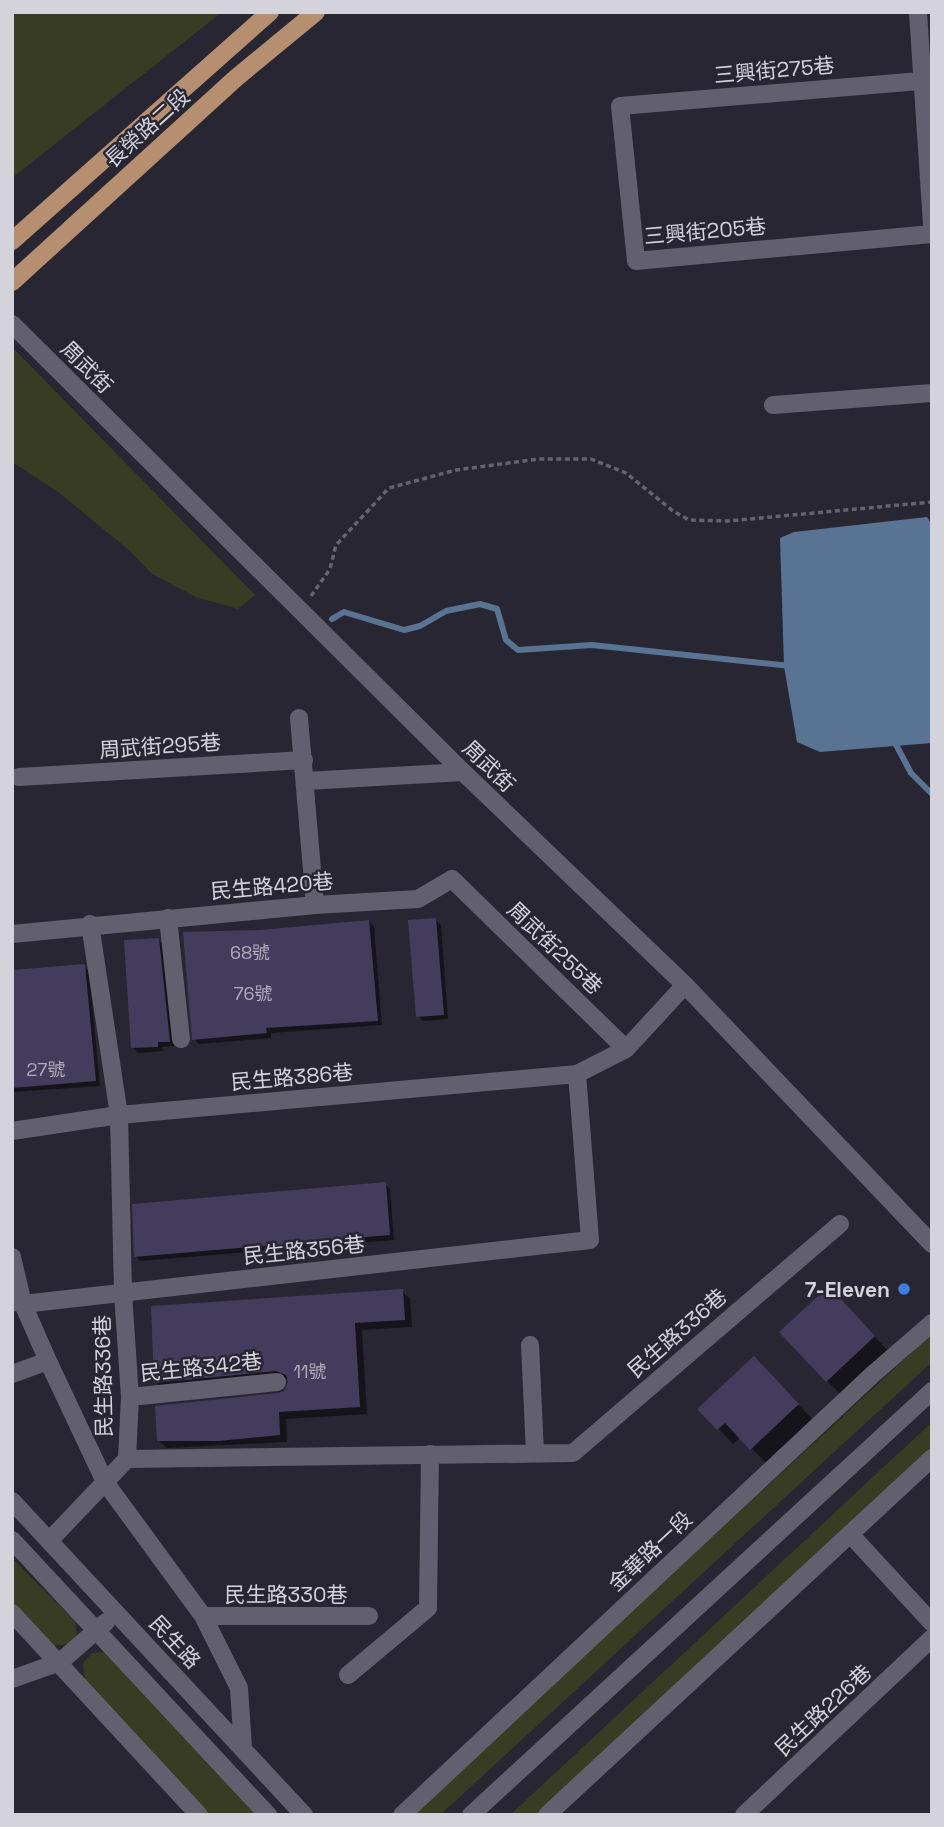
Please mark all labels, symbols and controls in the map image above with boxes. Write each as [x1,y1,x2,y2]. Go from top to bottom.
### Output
street label: 三興街275巷 [713,51,835,89]
street label: 長榮路二段 [99,83,195,173]
street label: 三興街205巷 [643,212,767,250]
street label: 周武街 [55,335,119,399]
street label: 周武街295巷 [98,728,222,764]
street label: 周武街 [457,734,521,798]
street label: 民生路420巷 [209,867,335,905]
street label: 周武街255巷 [502,896,608,1000]
house number: 68號 [230,941,270,964]
house number: 76號 [233,982,273,1005]
house number: 27號 [27,1058,65,1081]
street label: 民生路386巷 [230,1058,354,1096]
street label: 民生路356巷 [242,1230,366,1270]
place label: 7-Eleven [805,1276,890,1303]
marker: 7-Eleven [896,1281,912,1297]
street label: 民生路336巷 [622,1283,732,1383]
street label: 民生路336巷 [88,1315,118,1437]
street label: 民生路342巷 [139,1347,263,1387]
house number: 11號 [293,1360,327,1383]
street label: 金華路一段 [602,1505,698,1597]
street label: 民生路330巷 [225,1581,347,1608]
street label: 民生路 [144,1610,206,1674]
street label: 民生路226巷 [769,1658,877,1762]

